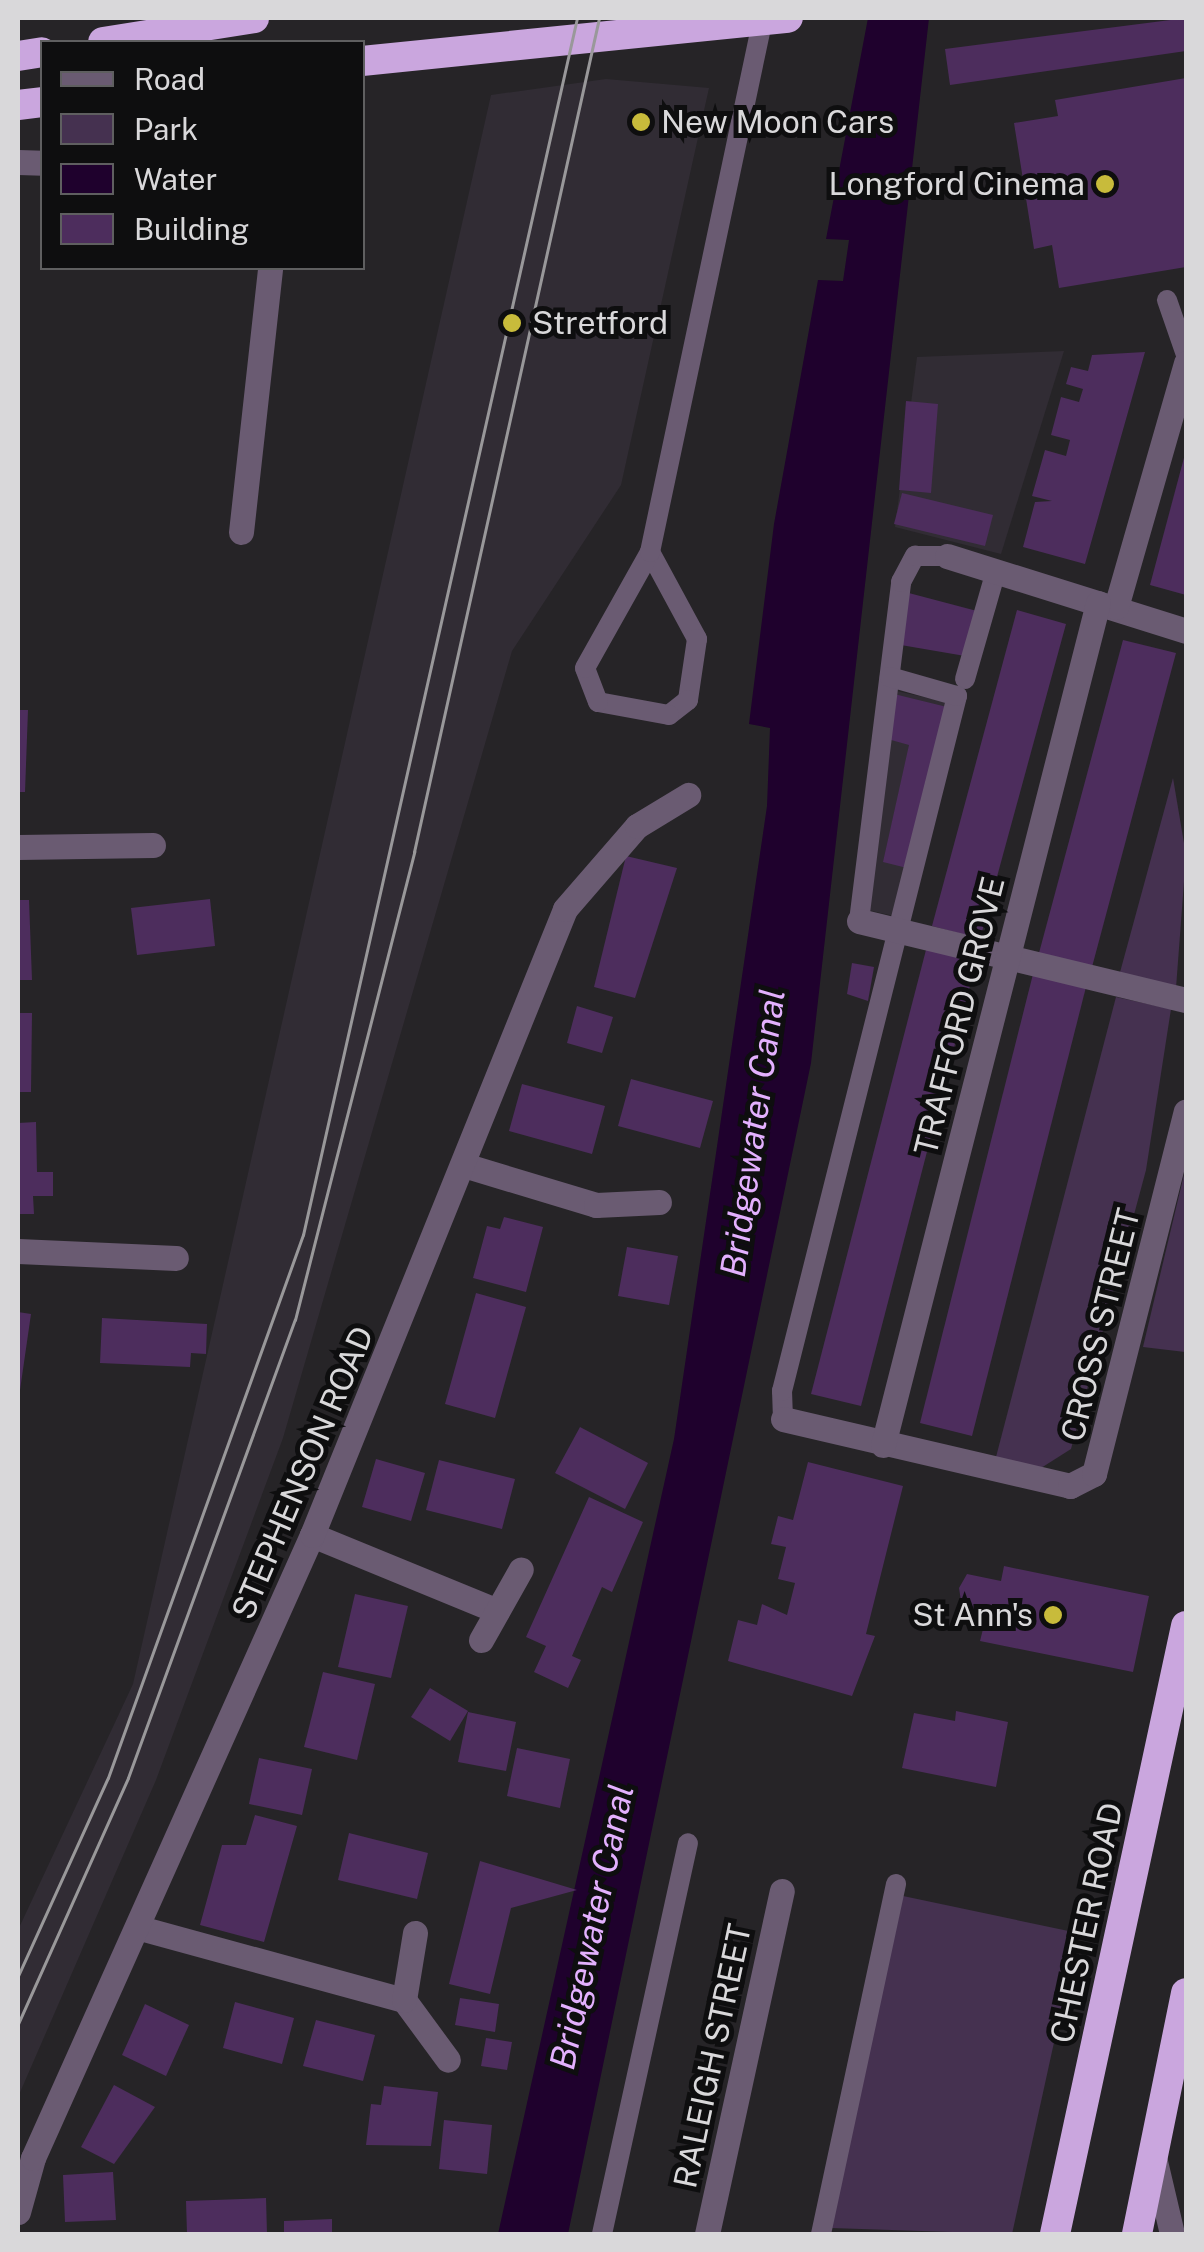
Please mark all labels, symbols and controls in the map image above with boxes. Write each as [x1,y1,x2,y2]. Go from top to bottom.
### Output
legend [40,40,365,270]
text: Road [134,61,205,97]
place label: New Moon Cars [661,103,894,141]
text: Park [134,111,198,147]
marker: New Moon Cars [630,111,652,133]
text: Water [134,161,217,197]
place label: Longford Cinema [829,165,1085,203]
marker: Longford Cinema [1094,173,1116,195]
text: Building [134,211,249,247]
place label: Stretford [532,304,668,342]
marker: Stretford [501,312,523,334]
street label: TRAFFORD GROVE [907,873,1013,1159]
water label: Bridgewater Canal [712,986,794,1280]
street label: CROSS STREET [1054,1205,1148,1445]
street label: STEPHENSON ROAD [224,1321,382,1625]
place label: St Ann's [912,1596,1033,1634]
marker: St Ann's [1042,1604,1064,1626]
water label: Bridgewater Canal [541,1781,643,2073]
street label: CHESTER ROAD [1043,1799,1131,2047]
street label: RALEIGH STREET [666,1921,760,2191]

